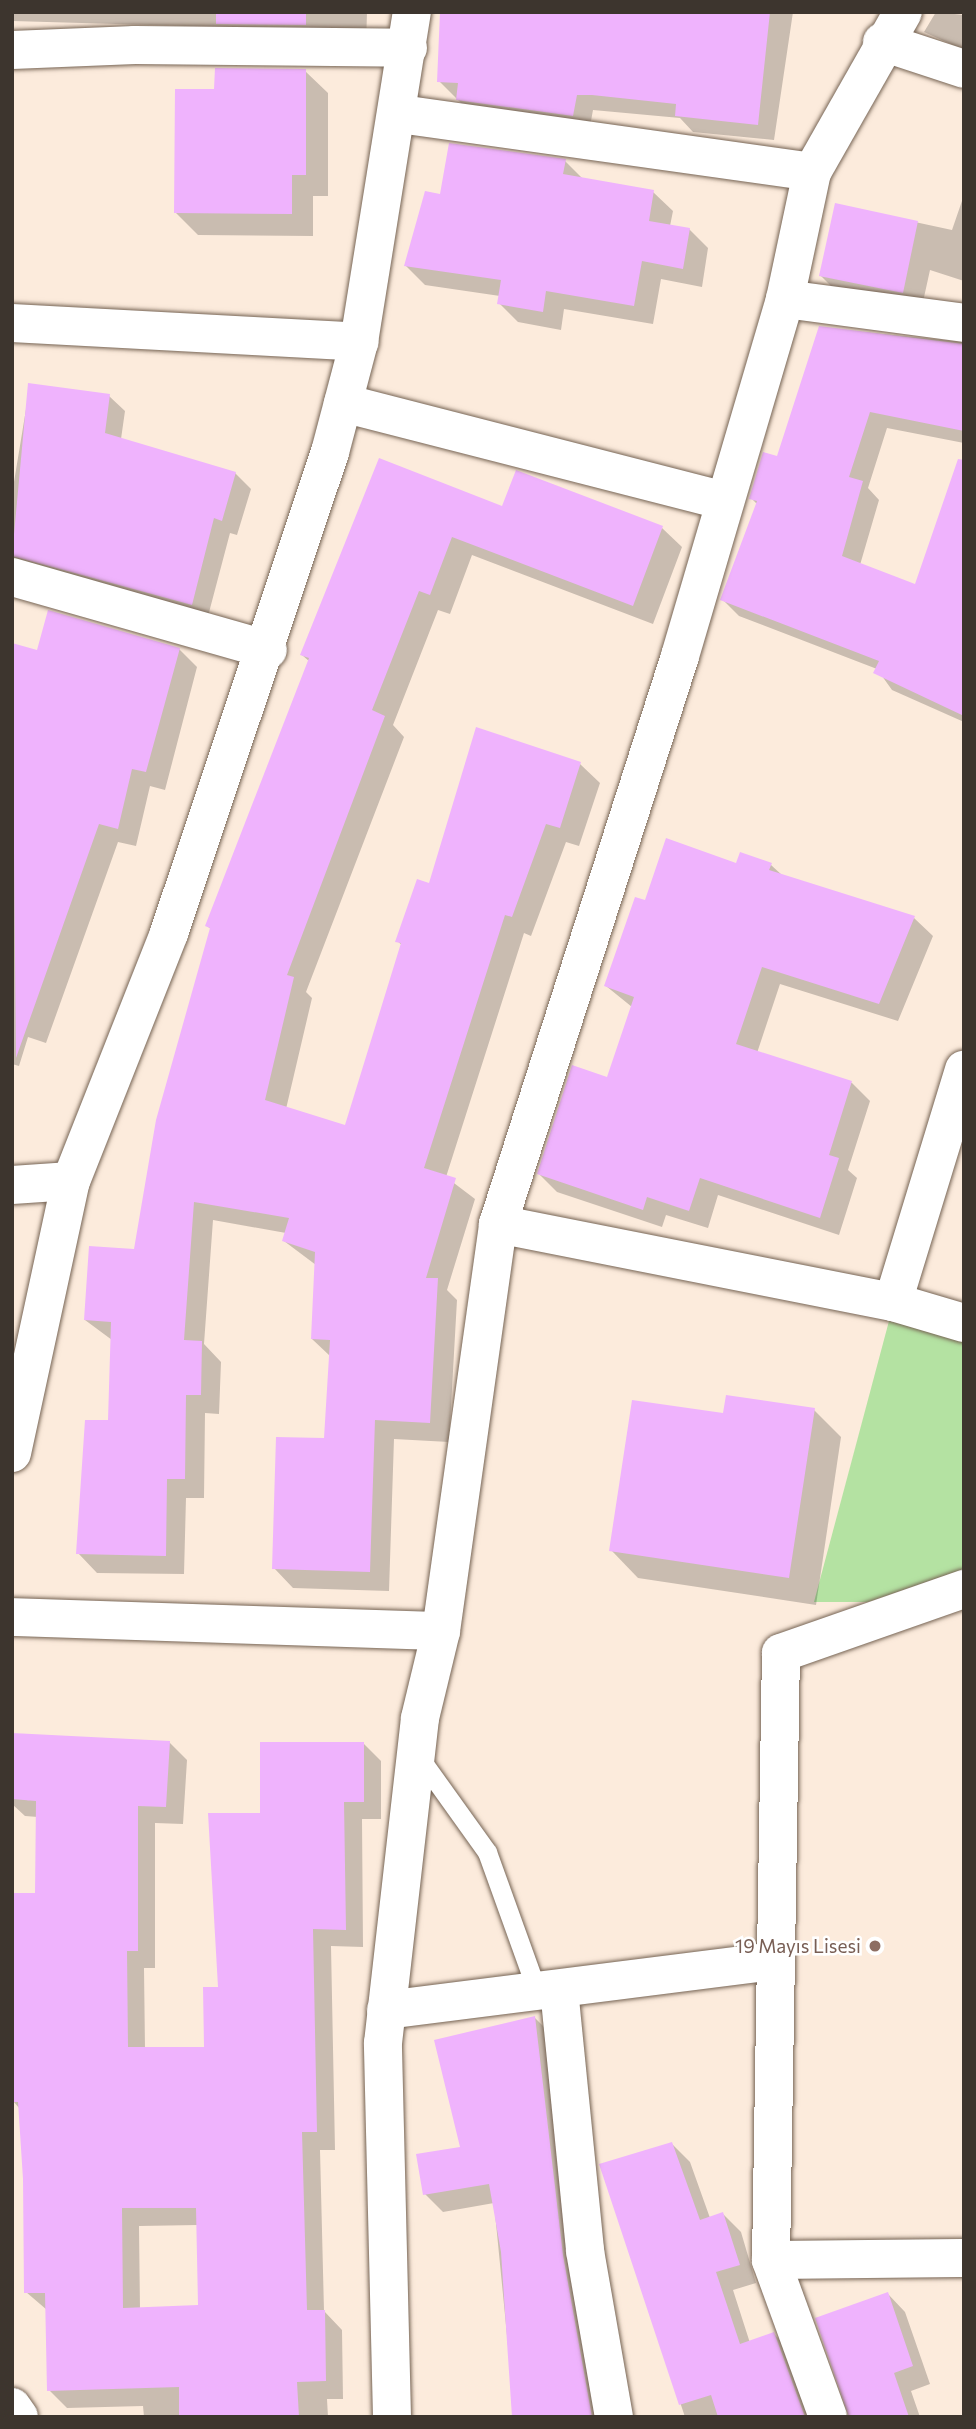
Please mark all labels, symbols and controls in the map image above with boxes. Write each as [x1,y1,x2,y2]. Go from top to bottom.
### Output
place label: 19 Mayıs Lisesi [735,1935,861,1957]
marker: 19 Mayıs Lisesi [867,1938,883,1954]

